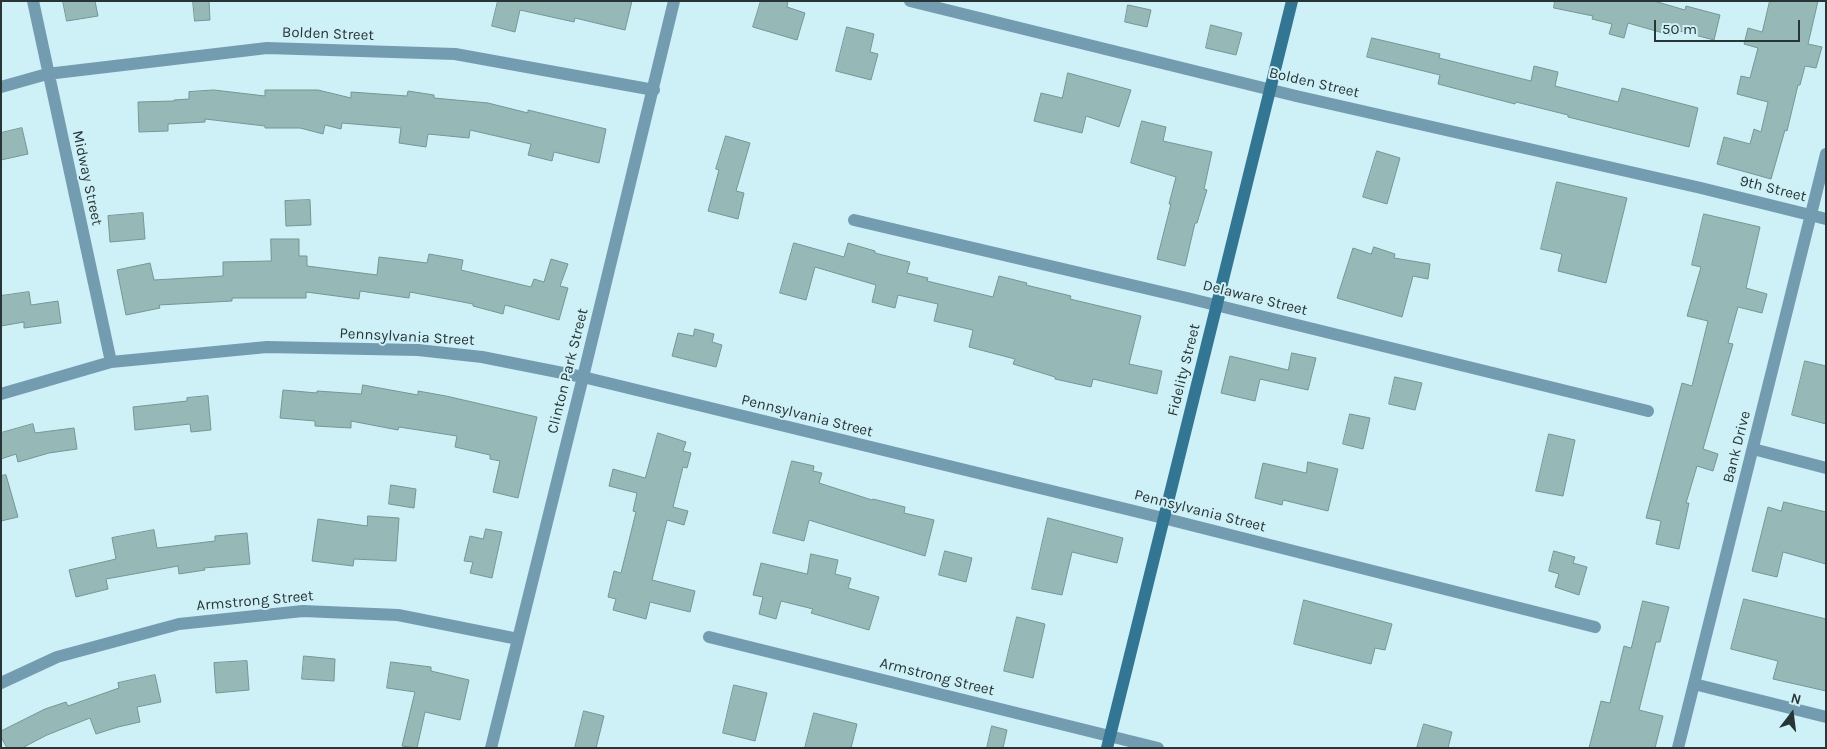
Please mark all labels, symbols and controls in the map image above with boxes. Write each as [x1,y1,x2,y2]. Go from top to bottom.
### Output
scale bar [1657,10,1803,42]
text: 50 m [1662,20,1697,38]
street label: Bolden Street [282,23,374,45]
street label: Bolden Street [1267,64,1361,102]
street label: Midway Street [68,129,106,227]
street label: 9th Street [1738,172,1808,206]
street label: Delaware Street [1201,276,1309,320]
street label: Clinton Park Street [544,306,592,436]
street label: Fidelity Street [1164,322,1204,418]
street label: Pennsylvania Street [339,324,475,350]
street label: Pennsylvania Street [739,391,875,441]
street label: Bank Drive [1719,409,1755,485]
street label: Pennsylvania Street [1132,486,1268,536]
street label: Armstrong Street [196,587,314,615]
street label: Armstrong Street [878,654,996,700]
north arrow [1767,689,1817,739]
text: N [1789,690,1803,709]

